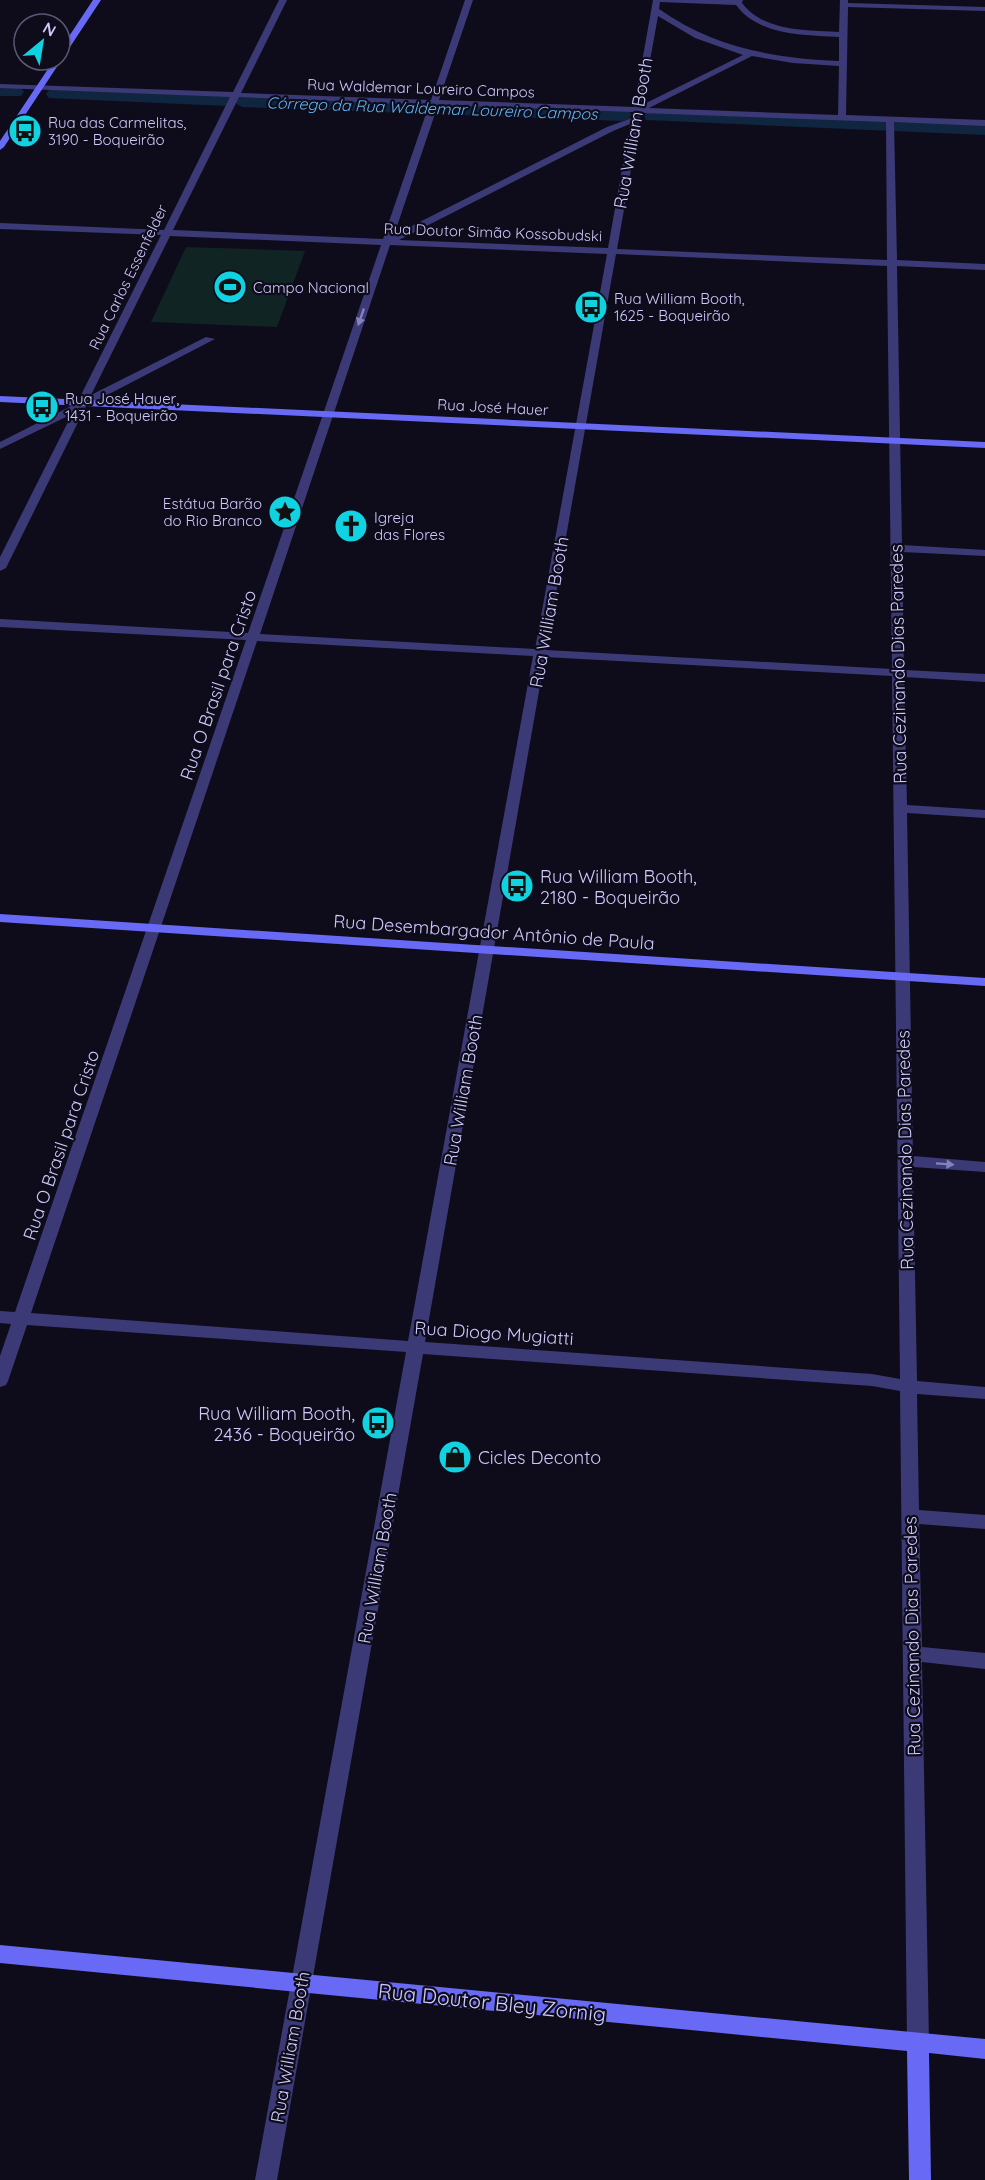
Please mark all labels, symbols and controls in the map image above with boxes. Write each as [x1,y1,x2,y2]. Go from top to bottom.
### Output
north arrow [12,12,72,72]
text: N [39,17,60,41]
street label: Rua William Booth [608,56,658,210]
street label: Rua Waldemar Loureiro Campos [307,75,535,101]
water label: Córrego da Rua Waldemar Loureiro Campos [266,92,599,124]
bus stop icon: Rua das Carmelitas, 3190 - Boqueirão [7,113,43,149]
place label: Rua das Carmelitas, 3190 - Boqueirão [48,113,187,149]
street label: Rua Carlos Essenfelder [85,201,172,353]
street label: Rua Doutor Simão Kossobudski [383,219,603,245]
sports icon: Campo Nacional [212,269,248,305]
place label: Campo Nacional [253,278,369,297]
bus stop icon: Rua William Booth, 1625 - Boqueirão [573,289,609,325]
place label: Rua William Booth, 1625 - Boqueirão [614,289,745,325]
one-way arrow [356,308,366,326]
bus stop icon: Rua José Hauer, 1431 - Boqueirão [24,389,60,425]
place label: Rua José Hauer, 1431 - Boqueirão [65,389,179,425]
street label: Rua José Hauer [437,395,549,419]
place label: Estátua Barão do Rio Branco [163,494,262,530]
place icon: Estátua Barão do Rio Branco [267,494,303,530]
church icon: Igreja das Flores [333,508,369,544]
place label: Igreja das Flores [374,508,445,544]
street label: Rua William Booth [524,535,574,689]
street label: Rua Cezinando Dias Paredes [884,544,912,784]
street label: Rua O Brasil para Cristo [175,587,261,783]
place label: Rua William Booth, 2180 - Boqueirão [540,865,697,909]
bus stop icon: Rua William Booth, 2180 - Boqueirão [499,868,535,904]
street label: Rua Desembargador Antônio de Paula [333,909,655,955]
street label: Rua William Booth [438,1013,488,1167]
street label: Rua Cezinando Dias Paredes [891,1030,919,1270]
street label: Rua O Brasil para Cristo [18,1047,104,1243]
one-way arrow [936,1159,955,1169]
street label: Rua Diogo Mugiatti [414,1316,574,1350]
place label: Rua William Booth, 2436 - Boqueirão [198,1402,355,1446]
bus stop icon: Rua William Booth, 2436 - Boqueirão [360,1405,396,1441]
shop icon: Cicles Deconto [437,1439,473,1475]
place label: Cicles Deconto [478,1446,601,1469]
street label: Rua William Booth [352,1491,402,1645]
street label: Rua Cezinando Dias Paredes [898,1516,926,1756]
street label: Rua William Booth [265,1970,315,2124]
street label: Rua Doutor Bley Zornig [377,1977,607,2027]

